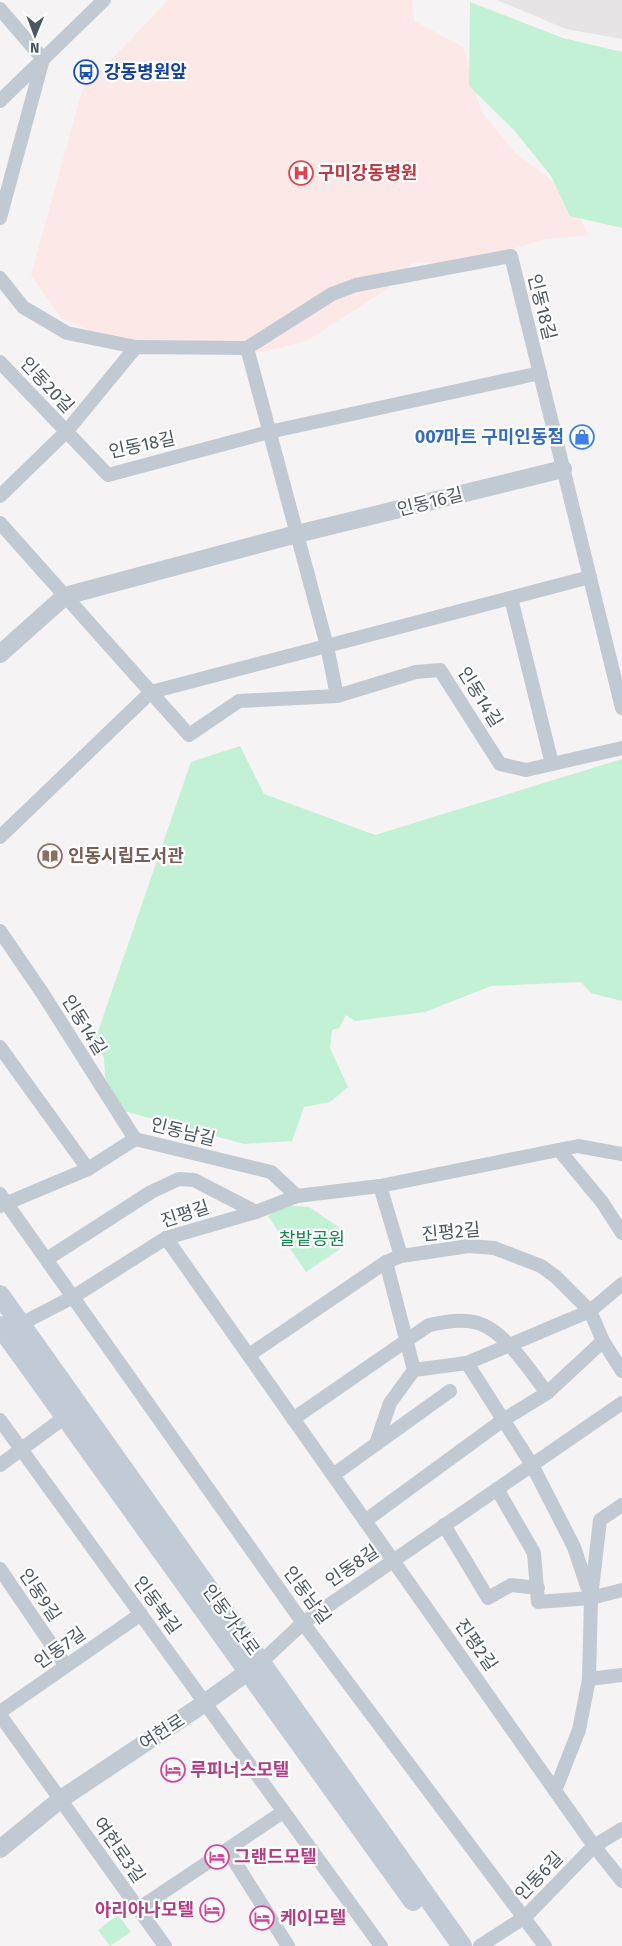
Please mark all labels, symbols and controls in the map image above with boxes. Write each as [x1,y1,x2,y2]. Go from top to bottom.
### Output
north arrow [10,10,60,60]
text: N [30,39,40,56]
bus stop icon: 강동병원앞 [73,59,99,85]
place label: 강동병원앞 [104,61,187,83]
hospital icon: 구미강동병원 [288,160,314,186]
place label: 구미강동병원 [318,162,417,184]
street label: 인동18길 [523,272,561,342]
street label: 인동20길 [16,352,78,418]
shop icon: 007마트 구미인동점 [569,424,595,450]
place label: 007마트 구미인동점 [415,426,564,448]
street label: 인동18길 [107,427,177,463]
street label: 인동16길 [395,483,465,521]
street label: 인동14길 [453,663,507,731]
library icon: 인동시립도서관 [37,843,63,869]
place label: 인동시립도서관 [68,845,184,867]
street label: 인동14길 [57,991,111,1059]
street label: 인동남길 [148,1113,218,1151]
street label: 진평길 [158,1196,212,1232]
street label: 진평2길 [421,1218,481,1246]
park label: 찰밭공원 [279,1228,345,1250]
street label: 인동8길 [321,1540,383,1592]
street label: 인동남길 [279,1562,335,1628]
street label: 인동9길 [14,1564,66,1626]
street label: 인동북길 [129,1572,185,1638]
street label: 인동가산로 [198,1580,264,1660]
street label: 진평2길 [450,1615,502,1675]
street label: 인동7길 [30,1622,90,1674]
street label: 여헌로 [135,1709,189,1755]
hotel icon: 루피너스모텔 [160,1757,186,1783]
place label: 루피너스모텔 [190,1759,289,1781]
street label: 여헌로3길 [88,1813,150,1887]
hotel icon: 그랜드모텔 [204,1844,230,1870]
place label: 그랜드모텔 [234,1846,317,1868]
street label: 인동6길 [510,1847,568,1905]
hotel icon: 아리아나모텔 [199,1897,225,1923]
place label: 아리아나모텔 [95,1899,194,1921]
hotel icon: 케이모텔 [249,1905,275,1931]
place label: 케이모텔 [280,1907,346,1929]

